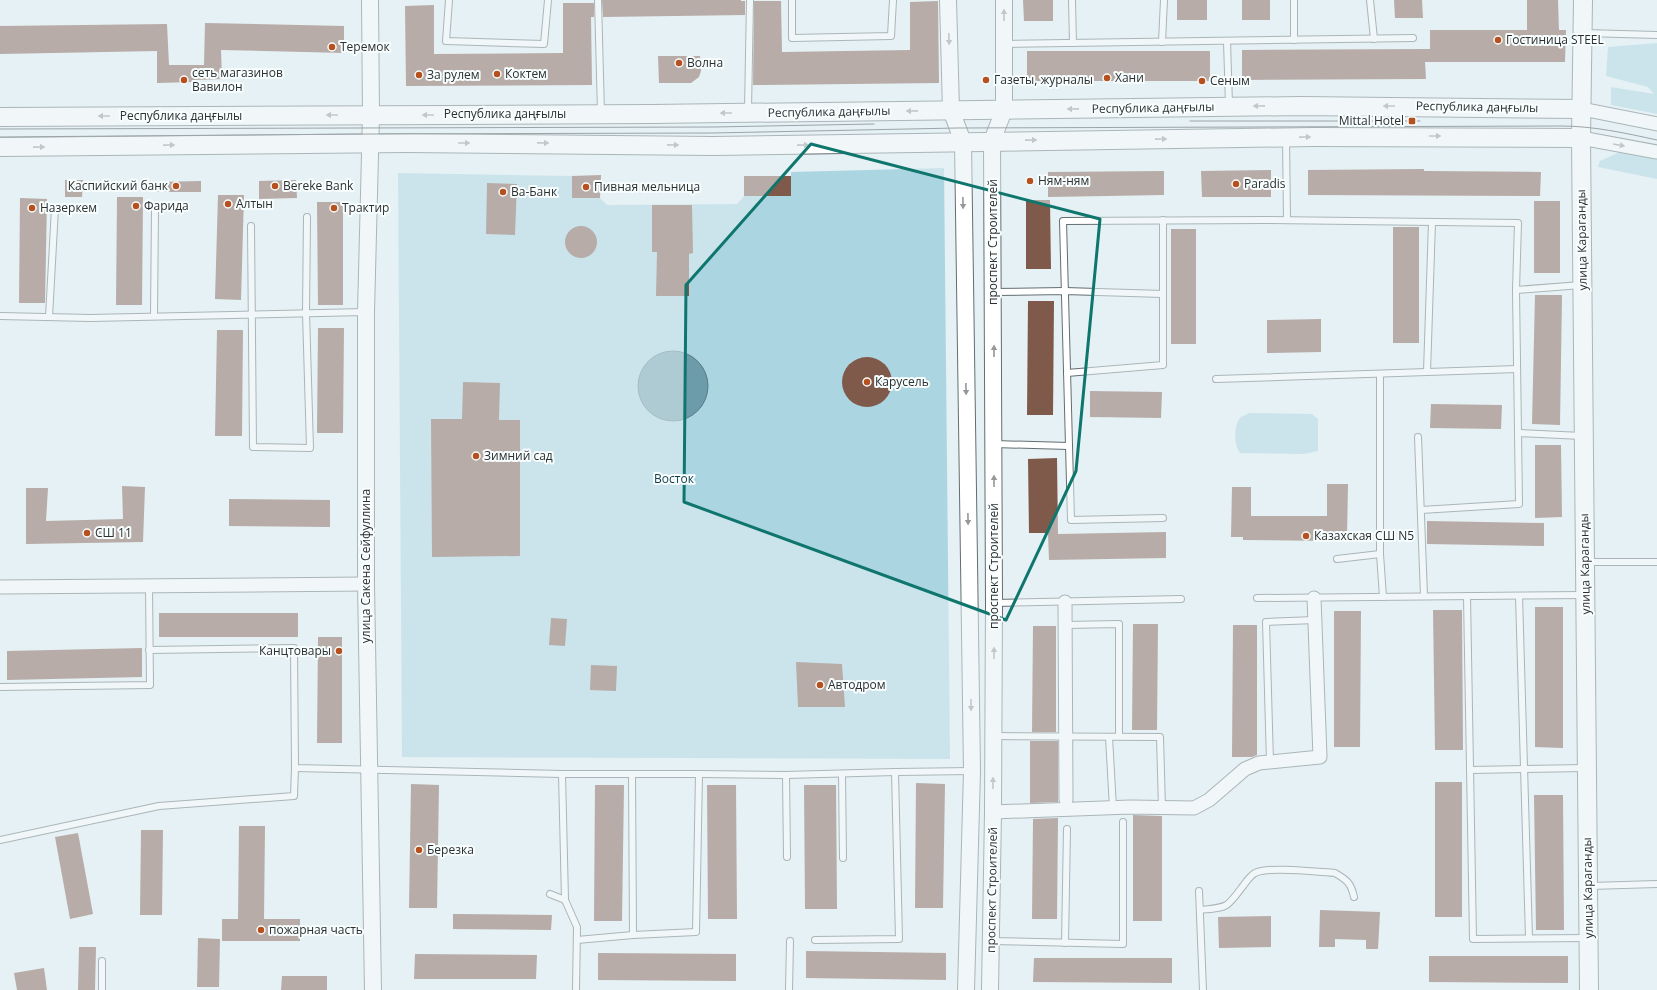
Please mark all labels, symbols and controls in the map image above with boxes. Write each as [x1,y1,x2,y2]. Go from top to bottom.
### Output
one-way arrow [1001,8,1007,21]
place label: Гостиница STEEL [1506,31,1604,48]
one-way arrow [946,33,952,46]
marker: Гостиница STEEL [1493,35,1503,45]
place label: Теремок [340,38,390,55]
marker: Теремок [327,42,337,52]
place label: Волна [687,54,723,71]
marker: Волна [674,58,684,68]
place label: сеть магазинов Вавилон [192,64,283,95]
place label: Коктем [505,65,547,82]
place label: За рулем [427,66,480,83]
marker: Коктем [492,69,502,79]
place label: Хани [1115,69,1144,86]
marker: За рулем [414,70,424,80]
place label: Газеты, журналы [994,71,1093,88]
place label: Сеным [1210,72,1250,89]
marker: Хани [1102,73,1112,83]
marker: сеть магазинов Вавилон [179,75,189,85]
marker: Газеты, журналы [981,75,991,85]
marker: Сеным [1197,76,1207,86]
street label: Республика даңғылы [1416,97,1538,116]
street label: Республика даңғылы [1092,98,1214,117]
street label: Республика даңғылы [768,102,890,121]
one-way arrow [1253,103,1265,110]
one-way arrow [1382,103,1395,109]
street label: Республика даңғылы [444,105,566,122]
one-way arrow [1066,106,1079,112]
street label: Республика даңғылы [120,107,242,124]
one-way arrow [905,108,918,114]
one-way arrow [719,110,732,116]
one-way arrow [325,112,338,118]
one-way arrow [421,112,434,118]
place label: Mittal Hotel [1339,112,1404,129]
one-way arrow [97,113,110,119]
marker: Mittal Hotel [1407,116,1417,126]
one-way arrow [1429,133,1442,139]
one-way arrow [1299,134,1312,140]
one-way arrow [1155,135,1167,142]
one-way arrow [1025,137,1038,143]
one-way arrow [458,140,471,146]
one-way arrow [537,140,549,147]
one-way arrow [797,141,809,148]
one-way arrow [163,142,176,148]
one-way arrow [667,142,680,148]
one-way arrow [1613,142,1625,148]
one-way arrow [33,144,46,150]
place label: Ням-ням [1038,172,1089,189]
place label: Paradis [1244,175,1286,192]
marker: Ням-ням [1025,176,1035,186]
place label: Каспийский банк [68,177,169,194]
place label: Bereke Bank [283,177,354,194]
place label: Пивная мельница [594,178,700,195]
street label: проспект Строителей [984,179,1001,305]
marker: Paradis [1231,179,1241,189]
marker: Каспийский банк [171,181,181,191]
marker: Bereke Bank [270,181,280,191]
marker: Пивная мельница [581,182,591,192]
place label: Ва-Банк [511,183,558,200]
marker: Ва-Банк [498,187,508,197]
street label: улица Караганды [1572,189,1591,291]
place label: Алтын [236,195,273,212]
place label: Фарида [144,197,189,214]
one-way arrow [960,197,966,210]
place label: Назеркем [40,199,97,216]
marker: Алтын [223,199,233,209]
place label: Трактир [342,199,389,216]
marker: Фарида [131,201,141,211]
marker: Назеркем [27,203,37,213]
marker: Трактир [329,203,339,213]
one-way arrow [991,344,997,357]
place label: Карусель [875,373,929,390]
marker: Карусель [862,377,872,387]
one-way arrow [963,383,969,396]
place label: Зимний сад [484,447,553,464]
marker: Зимний сад [471,451,481,461]
park label: Восток [654,470,695,487]
one-way arrow [991,474,997,487]
street label: улица Сакена Сейфуллина [357,489,374,643]
street label: проспект Строителей [985,503,1002,629]
one-way arrow [965,513,971,526]
street label: улица Караганды [1575,513,1594,615]
place label: СШ 11 [95,524,132,541]
place label: Казахская СШ N5 [1314,527,1414,544]
marker: СШ 11 [82,528,92,538]
marker: Казахская СШ N5 [1301,531,1311,541]
place label: Канцтовары [259,642,331,659]
marker: Канцтовары [334,646,344,656]
one-way arrow [991,646,997,659]
place label: Автодром [828,676,886,693]
marker: Автодром [815,680,825,690]
one-way arrow [968,699,974,712]
one-way arrow [990,776,996,789]
street label: проспект Строителей [982,827,1001,953]
street label: улица Караганды [1578,837,1597,939]
place label: Березка [427,841,474,858]
marker: Березка [414,845,424,855]
place label: пожарная часть [269,921,363,938]
marker: пожарная часть [256,925,266,935]

